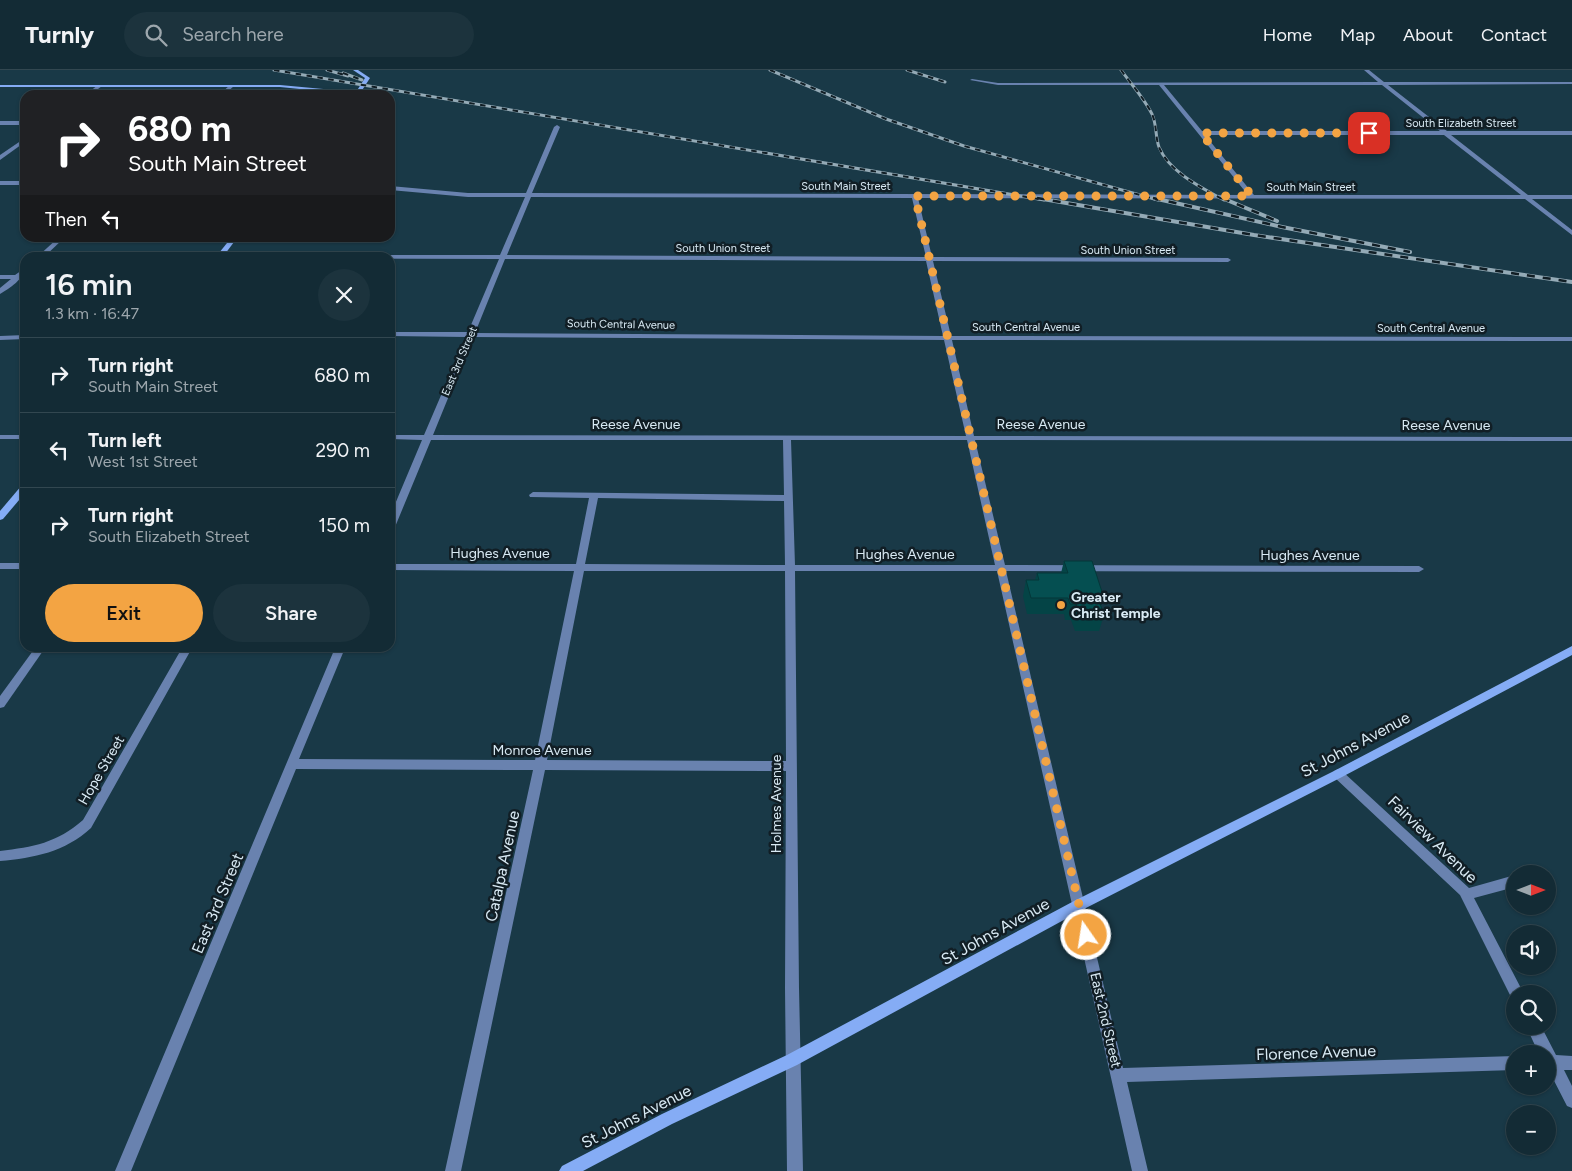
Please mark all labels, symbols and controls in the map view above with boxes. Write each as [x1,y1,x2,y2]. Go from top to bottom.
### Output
search box [124,12,474,57]
text: Turnly [25,20,94,49]
icon: search [142,21,170,49]
text: Search here [182,23,284,46]
text: Home [1263,24,1312,46]
text: Map [1340,24,1375,46]
text: About [1403,24,1453,46]
text: Contact [1481,24,1547,46]
text: 680 m [128,108,231,150]
icon: right [45,110,110,175]
pin [1348,112,1390,154]
street label: South Elizabeth Street [1405,117,1517,130]
icon: arrive [1355,119,1383,147]
text: South Main Street [128,150,307,177]
street label: South Main Street [801,180,891,193]
street label: South Main Street [1266,181,1356,194]
icon: left [97,205,125,233]
text: Then [45,208,87,231]
street label: South Union Street [676,242,770,255]
street label: South Union Street [1081,244,1175,257]
text: 16 min [45,266,132,303]
button: close [318,269,370,321]
text: 1.3 km · 16:47 [45,304,139,323]
street label: South Central Avenue [567,317,675,332]
street label: South Central Avenue [972,321,1080,334]
street label: South Central Avenue [1377,322,1485,335]
street label: East 3rd Street [439,325,480,398]
text: Turn right [88,354,174,377]
icon: right [45,361,73,389]
text: 680 m [315,364,370,387]
text: South Main Street [88,377,218,396]
street label: Reese Avenue [591,416,681,433]
street label: Reese Avenue [996,416,1086,433]
street label: Reese Avenue [1401,417,1491,434]
text: Turn left [88,429,162,452]
icon: left [45,436,73,464]
text: 290 m [316,439,370,462]
text: West 1st Street [88,452,198,471]
text: Turn right [88,504,174,527]
icon: right [45,511,73,539]
text: 150 m [318,514,370,537]
text: South Elizabeth Street [88,527,250,546]
street label: Hughes Avenue [450,545,550,562]
street label: Hughes Avenue [855,546,955,563]
street label: Hughes Avenue [1260,547,1360,564]
button: Exit [45,584,203,642]
button: Share [213,584,370,642]
place label: Greater Christ Temple [1071,589,1161,622]
marker: Greater Christ Temple [1055,599,1067,611]
street label: St Johns Avenue [1297,708,1413,781]
street label: Hope Street [75,733,128,808]
street label: Monroe Avenue [492,742,592,759]
street label: Holmes Avenue [768,754,785,853]
street label: Fairview Avenue [1384,792,1482,887]
street label: Catalpa Avenue [481,809,524,923]
street label: East 3rd Street [188,850,247,956]
north arrow [1506,865,1556,915]
map controls [1506,865,1556,1155]
street label: St Johns Avenue [938,894,1053,969]
position arrow [1059,908,1111,960]
button: sound [1506,925,1556,975]
street label: East 2nd Street [1086,971,1125,1069]
button: search [1506,985,1556,1035]
street label: Florence Avenue [1256,1041,1377,1064]
button: + [1506,1045,1556,1095]
street label: St Johns Avenue [578,1080,695,1152]
button: − [1506,1105,1556,1155]

